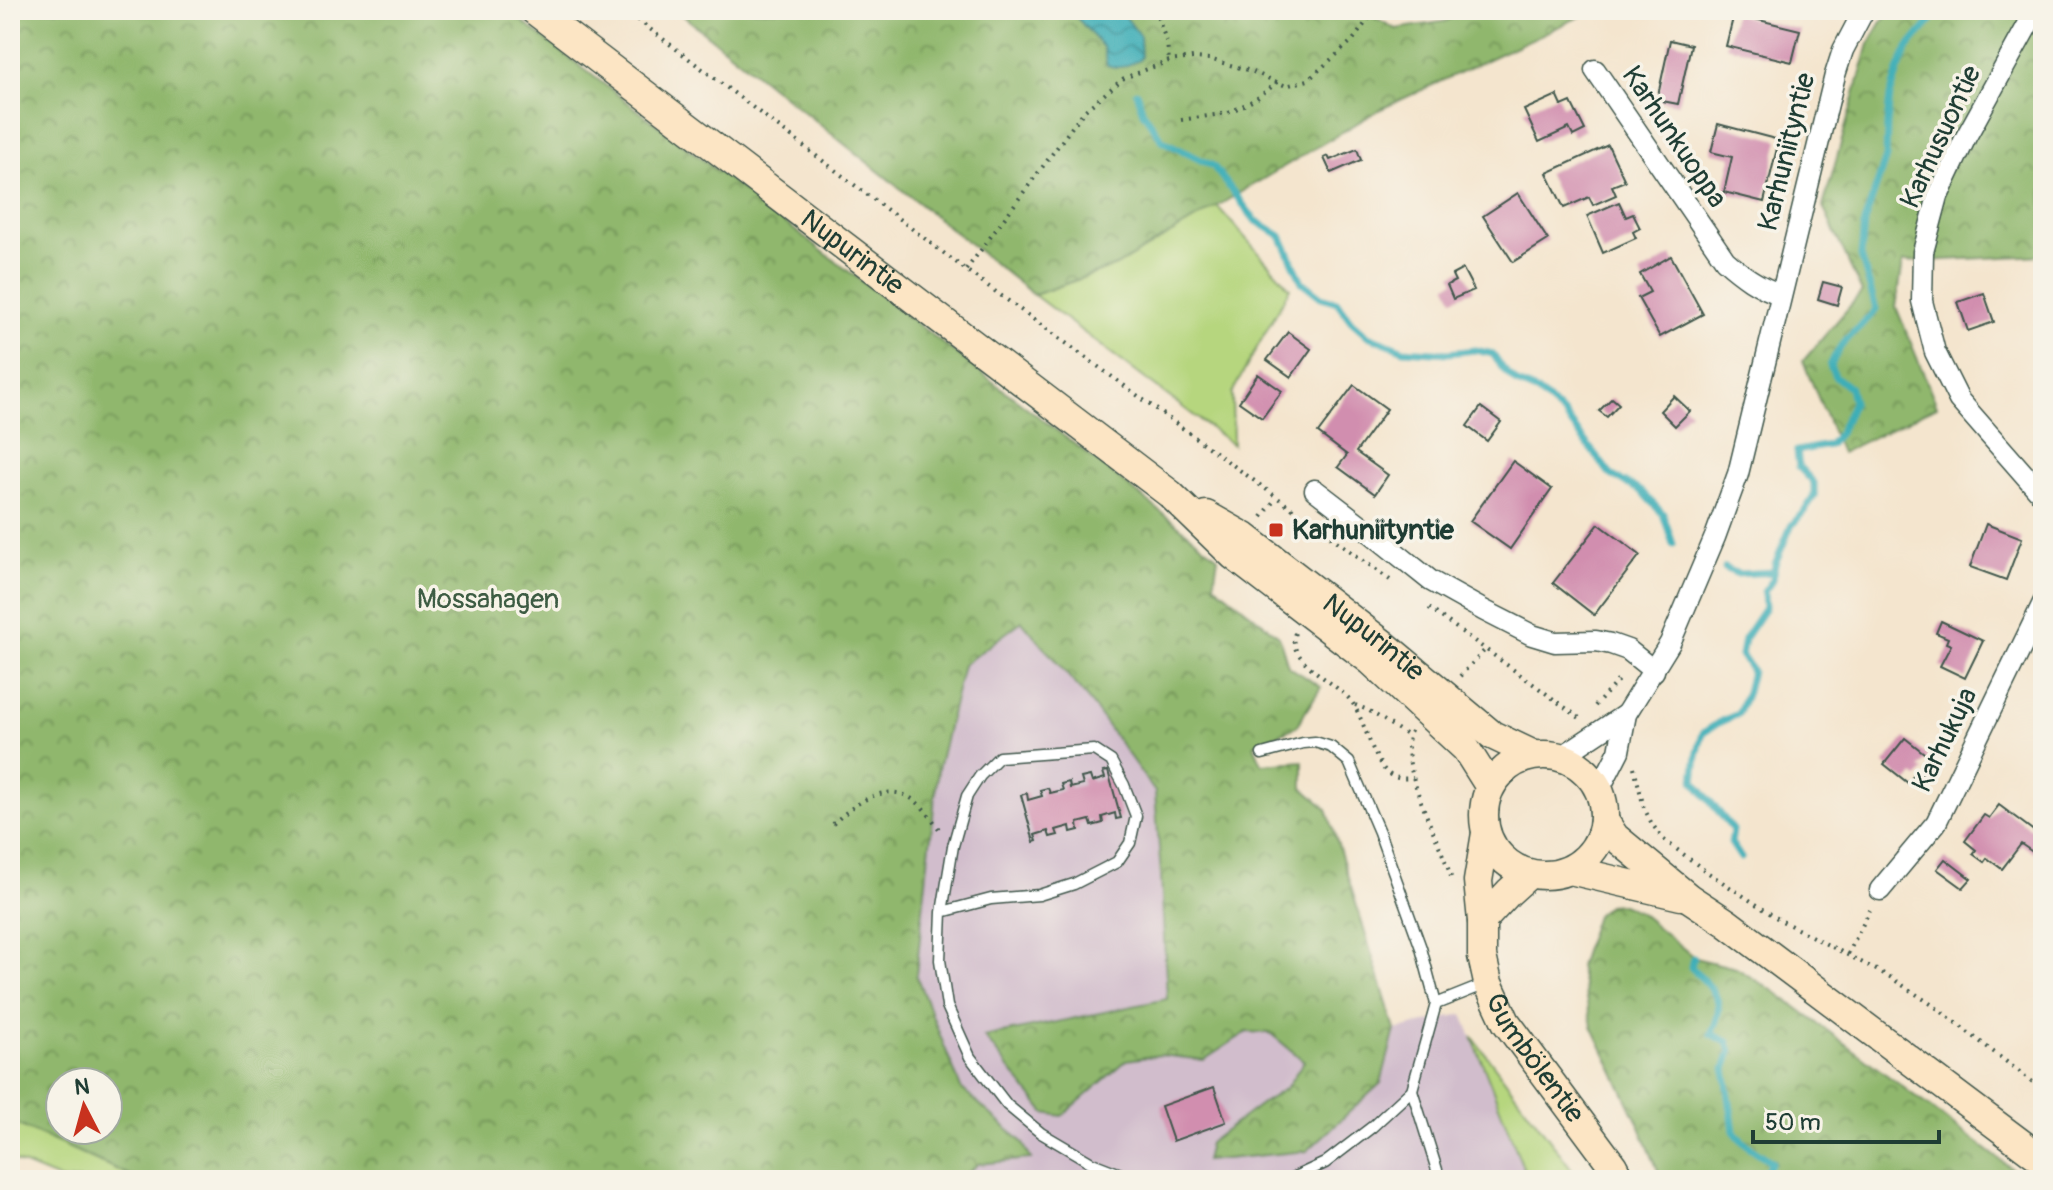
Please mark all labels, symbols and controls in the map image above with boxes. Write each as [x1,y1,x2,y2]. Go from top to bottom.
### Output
street label: Karhunkuoppa [1614,59,1734,215]
street label: Karhusuontie [1893,60,1989,214]
street label: Karhuniityntie [1750,69,1824,235]
street label: Nupurintie [794,202,911,303]
place label: Karhuniityntie [1292,513,1455,548]
marker: Karhuniityntie [1267,521,1285,539]
park label: Mossahagen [417,582,559,617]
street label: Nupurintie [1316,586,1432,689]
street label: Karhukuja [1905,682,1985,798]
street label: Gumbölentie [1477,987,1592,1130]
north arrow [44,1066,124,1146]
text: N [73,1072,91,1102]
scale bar [1753,1094,1939,1144]
text: 50 m [1765,1108,1821,1137]

